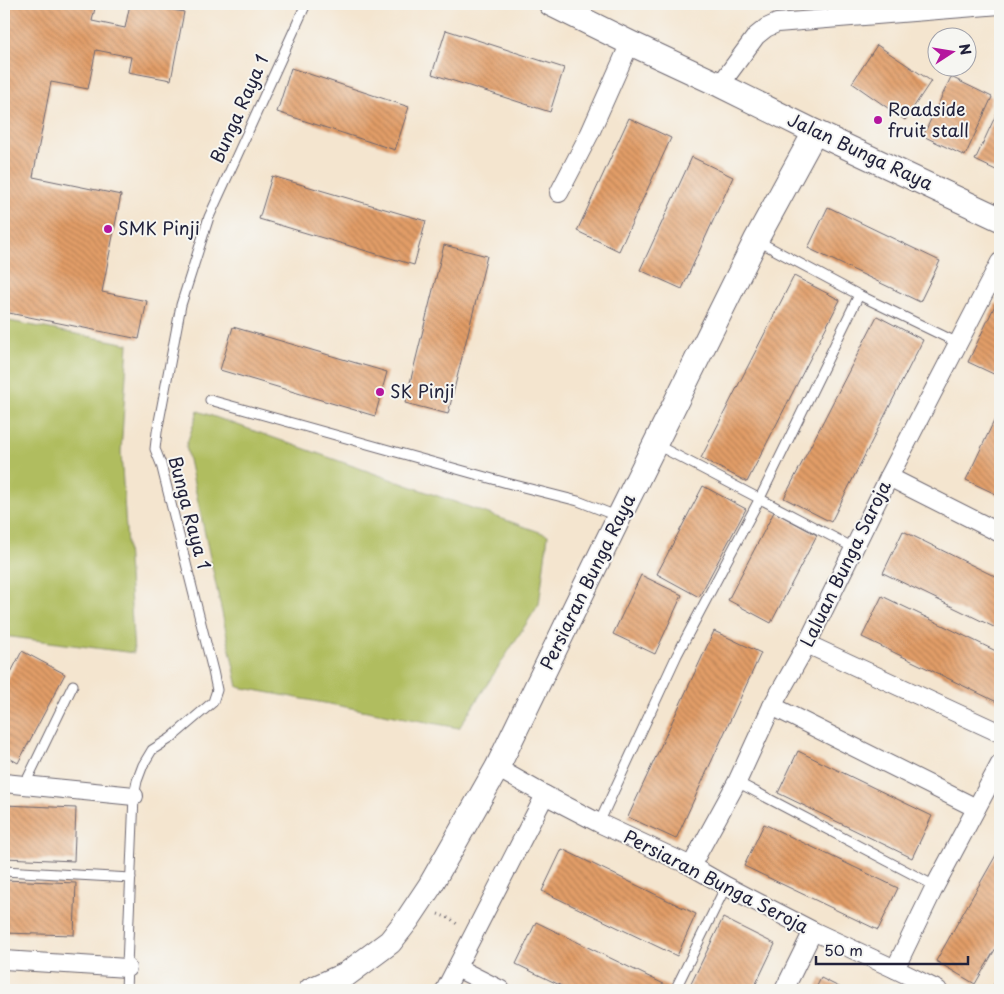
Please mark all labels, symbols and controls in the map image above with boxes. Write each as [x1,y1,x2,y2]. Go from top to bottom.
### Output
north arrow [926,28,976,78]
text: N [954,42,977,57]
street label: Bunga Raya 1 [203,50,275,167]
place label: Roadside fruit stall [888,95,969,143]
street label: Jalan Bunga Raya [783,105,938,196]
marker: Roadside fruit stall [872,114,884,126]
place label: SMK Pinji [118,214,200,241]
marker: SMK Pinji [102,223,114,235]
place label: SK Pinji [390,377,455,404]
marker: SK Pinji [374,386,386,398]
street label: Bunga Raya 1 [162,453,219,572]
street label: Laluan Bunga Saroja [793,475,897,651]
street label: Persiaran Bunga Raya [532,488,641,674]
street label: Persiaran Bunga Seroja [620,822,815,939]
scale bar [816,934,969,966]
text: 50 m [824,938,863,961]

